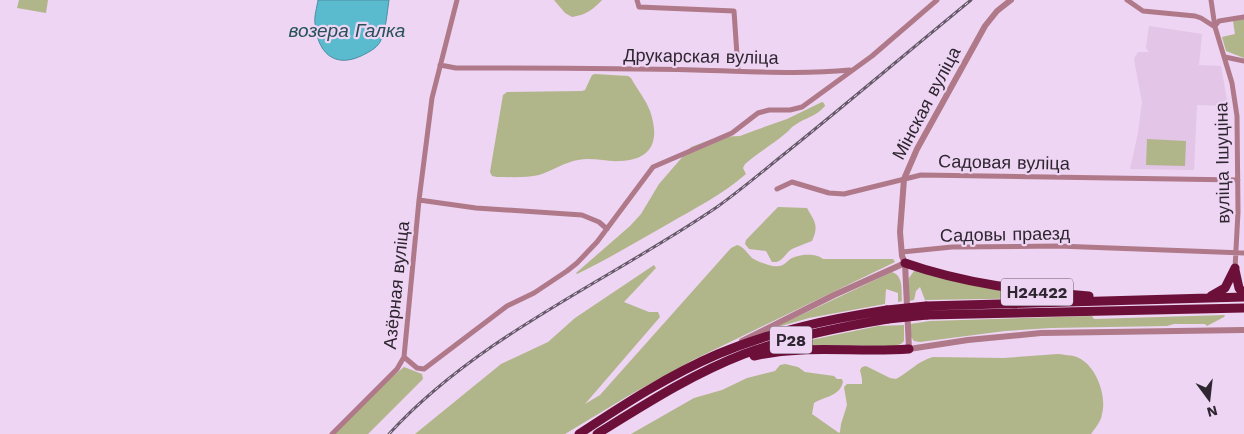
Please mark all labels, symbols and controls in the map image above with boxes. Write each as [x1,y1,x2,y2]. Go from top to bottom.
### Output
water label: возера Галка [289,19,405,42]
street label: Мінская вуліца [887,42,965,163]
street label: Друкарская вуліца [623,44,780,68]
street label: вуліца Ішуціна [1210,101,1234,224]
street label: Садовая вуліца [938,150,1071,174]
street label: Азёрная вуліца [379,219,413,350]
street label: Садовы праезд [940,222,1071,246]
road number: Н24422 [1001,278,1073,306]
road number: Р28 [770,326,812,354]
north arrow [1184,374,1234,424]
text: N [1205,402,1219,421]

